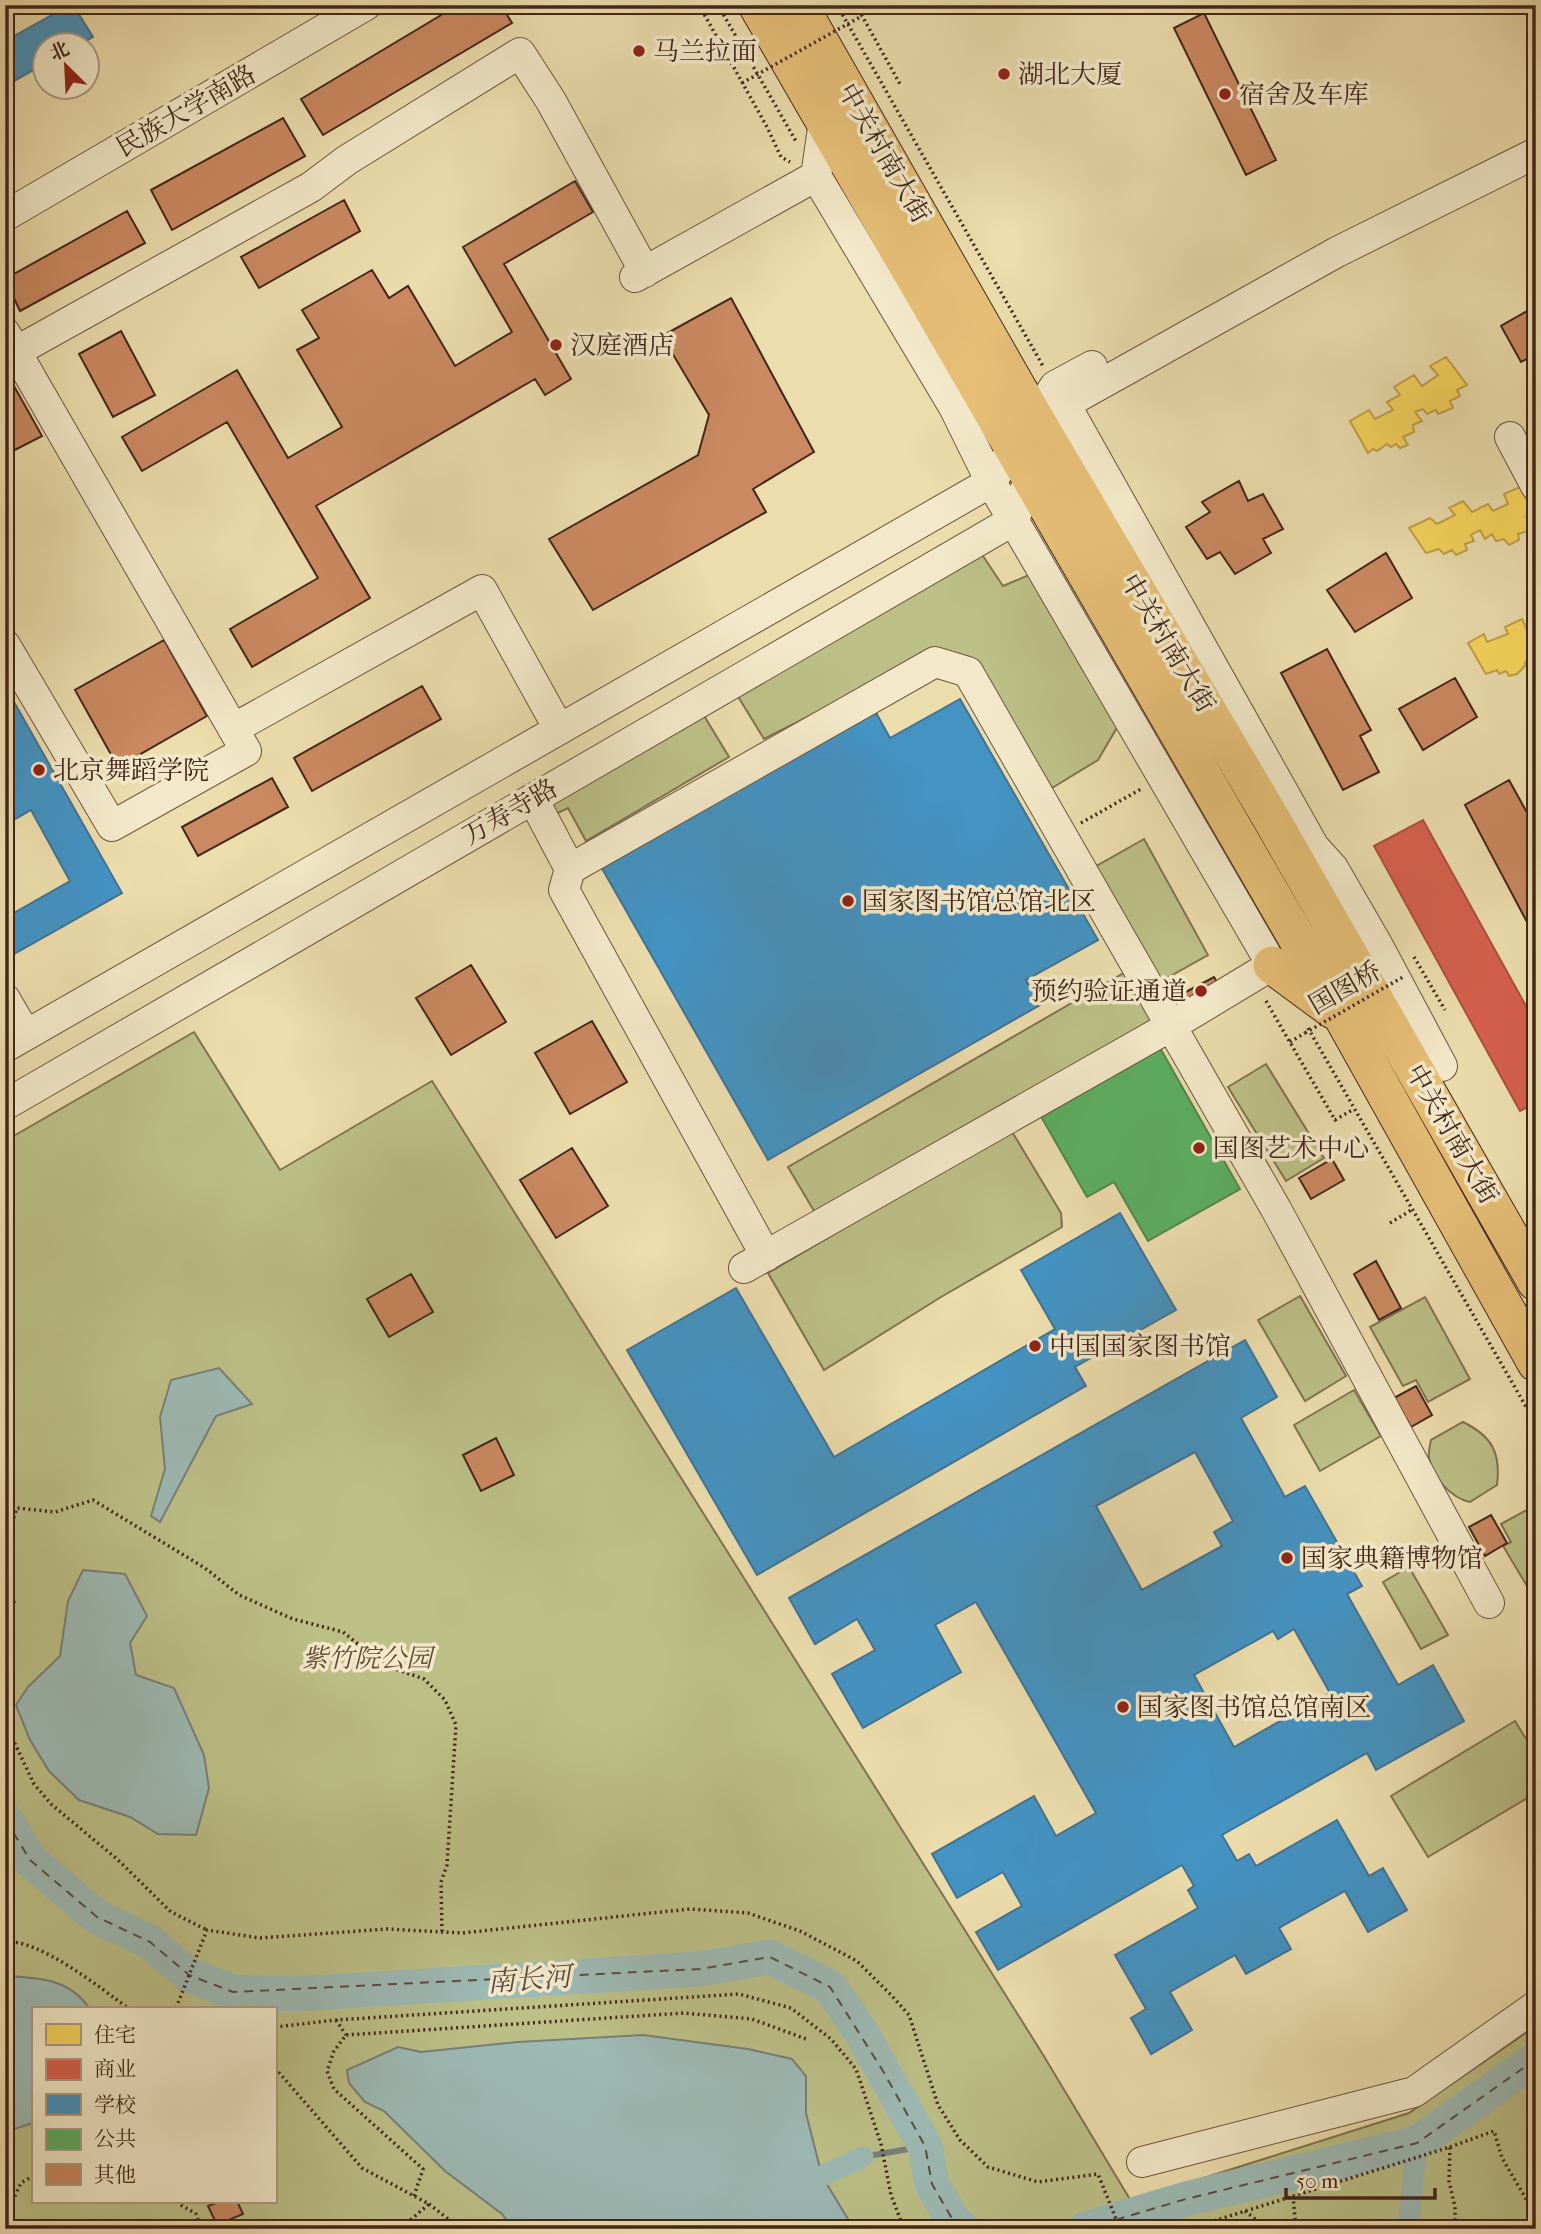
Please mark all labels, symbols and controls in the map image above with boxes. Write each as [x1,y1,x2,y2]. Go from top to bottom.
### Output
north arrow [32,32,102,102]
place label: 马兰拉面 [653,36,757,67]
text: 北 [46,37,73,65]
marker: 马兰拉面 [631,43,647,59]
street label: 民族大学南路 [111,59,261,163]
place label: 湖北大厦 [1018,59,1122,90]
marker: 湖北大厦 [996,66,1012,82]
street label: 中关村南大街 [832,78,936,228]
place label: 宿舍及车库 [1239,79,1369,110]
marker: 宿舍及车库 [1217,86,1233,102]
place label: 汉庭酒店 [570,330,674,361]
marker: 汉庭酒店 [548,337,564,353]
street label: 中关村南大街 [1115,568,1221,718]
place label: 北京舞蹈学院 [53,755,209,786]
marker: 北京舞蹈学院 [31,762,47,778]
street label: 万寿寺路 [457,773,563,851]
place label: 国家图书馆总馆北区 [862,886,1096,917]
marker: 国家图书馆总馆北区 [840,893,856,909]
street label: 国图桥 [1303,955,1387,1021]
place label: 预约验证通道 [1031,976,1187,1007]
marker: 预约验证通道 [1193,983,1209,999]
street label: 中关村南大街 [1400,1059,1504,1209]
place label: 国图艺术中心 [1213,1133,1369,1164]
marker: 国图艺术中心 [1191,1140,1207,1156]
place label: 中国国家图书馆 [1049,1331,1231,1362]
marker: 中国国家图书馆 [1027,1338,1043,1354]
place label: 国家典籍博物馆 [1301,1543,1483,1574]
marker: 国家典籍博物馆 [1279,1550,1295,1566]
park label: 紫竹院公园 [302,1643,436,1674]
place label: 国家图书馆总馆南区 [1137,1692,1371,1723]
marker: 国家图书馆总馆南区 [1115,1699,1131,1715]
water label: 南长河 [486,1959,577,1998]
legend [32,2007,276,2202]
text: 住宅 [94,2023,136,2047]
text: 商业 [94,2057,136,2081]
text: 学校 [94,2093,136,2117]
text: 公共 [94,2127,136,2151]
scale bar [1286,2157,1434,2201]
text: 其他 [94,2163,136,2187]
text: 50 m [1296,2169,1339,2193]

